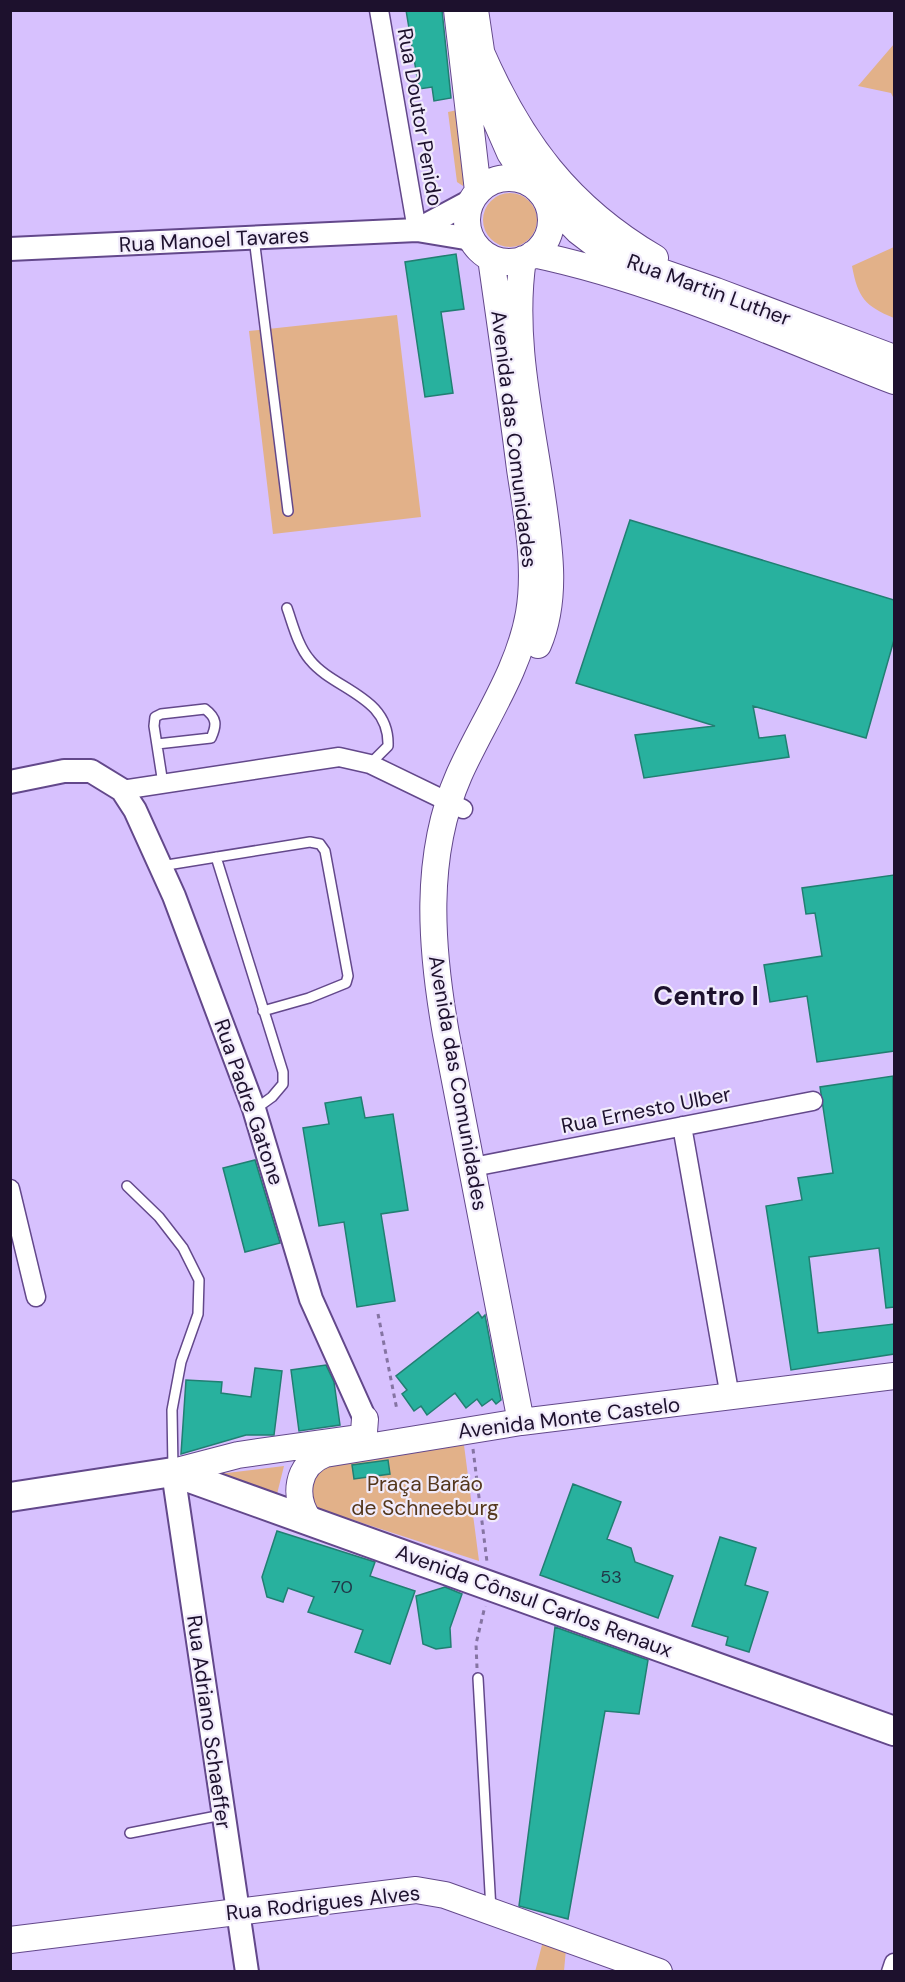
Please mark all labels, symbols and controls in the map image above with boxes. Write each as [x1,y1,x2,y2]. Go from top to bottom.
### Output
street label: Rua Doutor Penido [391,26,449,208]
street label: Rua Manoel Tavares [118,221,310,259]
street label: Rua Martin Luther [623,247,795,333]
street label: Avenida das Comunidades [484,309,544,569]
street label: Avenida das Comunidades [422,953,494,1213]
district label: Centro I [653,978,759,1013]
street label: Rua Padre Gatone [207,1015,291,1189]
street label: Rua Ernesto Ulber [559,1080,734,1140]
street label: Avenida Monte Castelo [456,1390,682,1446]
park label: Praça Barão de Schneeburg [351,1470,499,1522]
street label: Avenida Cônsul Carlos Renaux [392,1538,676,1664]
house number: 53 [600,1565,622,1589]
house number: 70 [331,1575,353,1599]
street label: Rua Adriano Schaeffer [180,1613,238,1831]
street label: Rua Rodrigues Alves [224,1879,422,1927]

